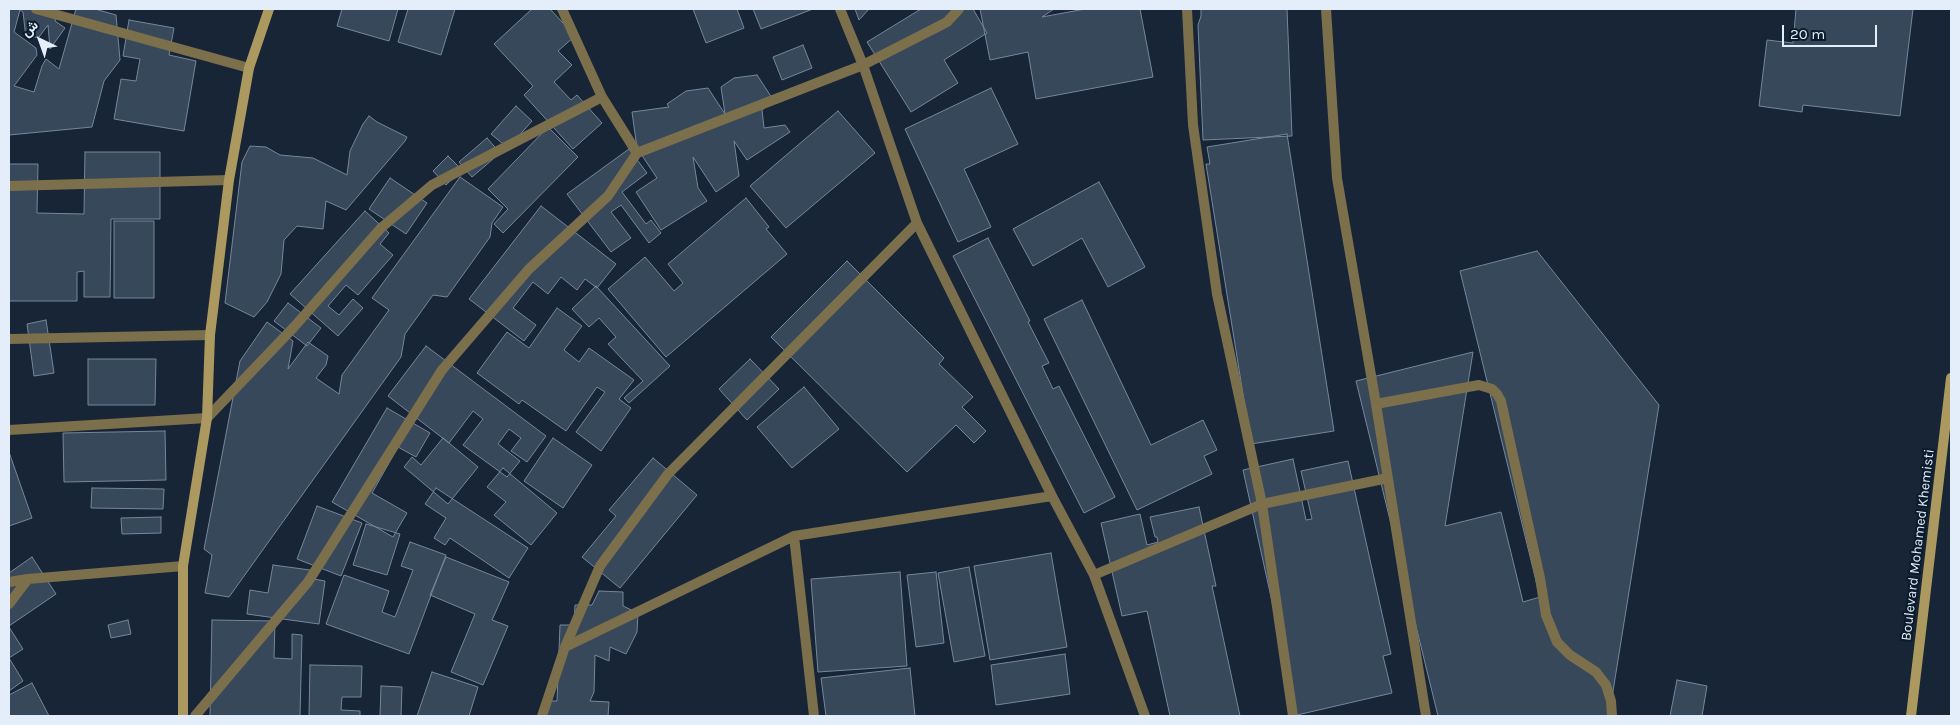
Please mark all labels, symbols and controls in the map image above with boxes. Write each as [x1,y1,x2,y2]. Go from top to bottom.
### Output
north arrow [15,15,65,65]
scale bar [1785,15,1880,47]
text: ش [18,17,42,40]
text: 20 m [1790,25,1825,43]
street label: Boulevard Mohamed Khemisti [1898,448,1938,642]

